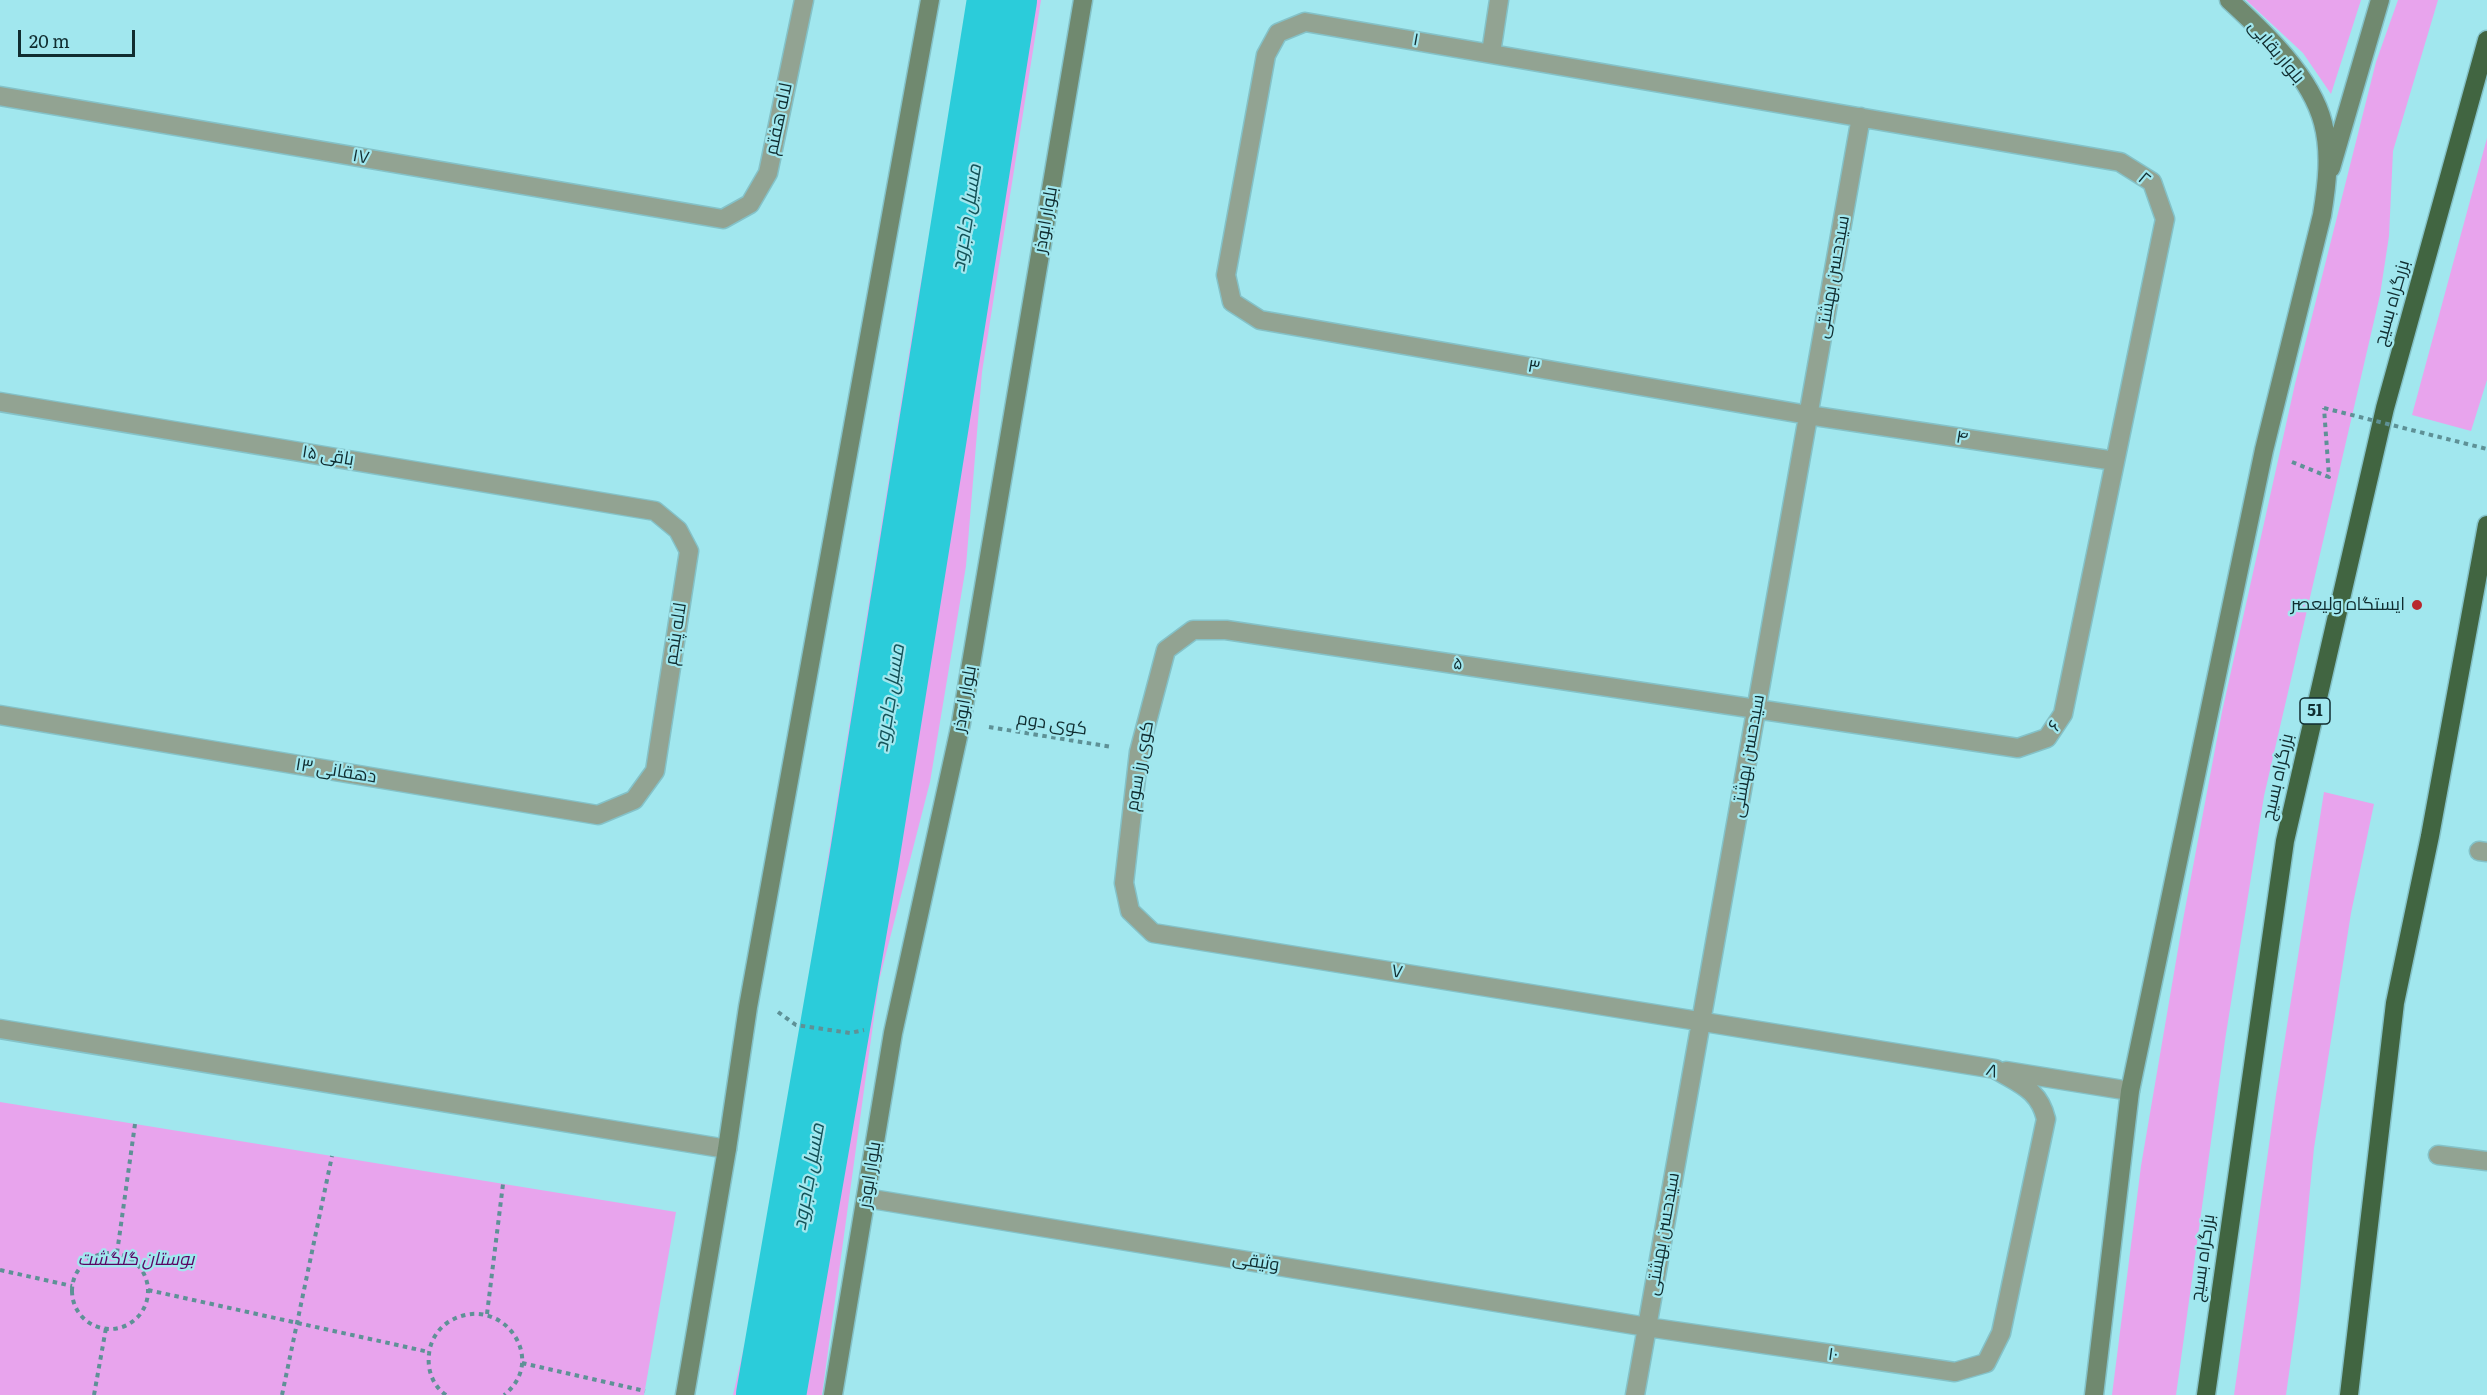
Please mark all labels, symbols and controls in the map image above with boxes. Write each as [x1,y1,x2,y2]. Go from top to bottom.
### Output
street label: بلوار بقایی [2243,16,2309,88]
scale bar [21,18,138,56]
text: 20 m [29,27,70,54]
street label: ۱ [1411,29,1421,51]
street label: لاله هفتم [761,81,797,157]
street label: ۱۷ [351,145,371,169]
water label: مسیل جاجرود [947,163,987,273]
street label: ۲ [2133,168,2155,190]
street label: بلوار ابوذر [1030,185,1062,255]
street label: سیدحسن بهشتی [1812,214,1854,340]
street label: بزرگراه بسیج [2369,258,2415,348]
street label: ۳ [1526,355,1542,379]
street label: ۴ [1954,426,1970,450]
street label: باقی ۱۵ [300,441,356,471]
place label: ایستگاه ولیعصر [2291,594,2405,616]
marker: ایستگاه ولیعصر [2410,598,2424,612]
street label: لاله پنجم [660,601,692,667]
water label: مسیل جاجرود [870,643,910,753]
street label: ۵ [1452,653,1464,675]
street label: بلوار ابوذر [949,664,981,734]
street label: سیدحسن بهشتی [1727,693,1769,819]
road number: 51 [2300,698,2330,724]
street label: کوی دوم [1015,708,1089,740]
street label: ۶ [2044,716,2066,736]
street label: کوی رز سوم [1121,719,1159,813]
street label: بزرگراه بسیج [2258,732,2298,822]
street label: دهقانی ۱۳ [294,754,378,788]
street label: ۷ [1390,960,1404,984]
street label: ۸ [1983,1059,2001,1083]
water label: مسیل جاجرود [788,1122,830,1232]
street label: بلوار ابوذر [854,1140,886,1210]
street label: سیدحسن بهشتی [1642,1171,1684,1297]
street label: بزرگراه بسیج [2186,1213,2220,1303]
street label: وثیقی [1231,1248,1281,1276]
park label: بوستان گلگشت [78,1249,194,1271]
street label: ۱۰ [1827,1344,1839,1366]

